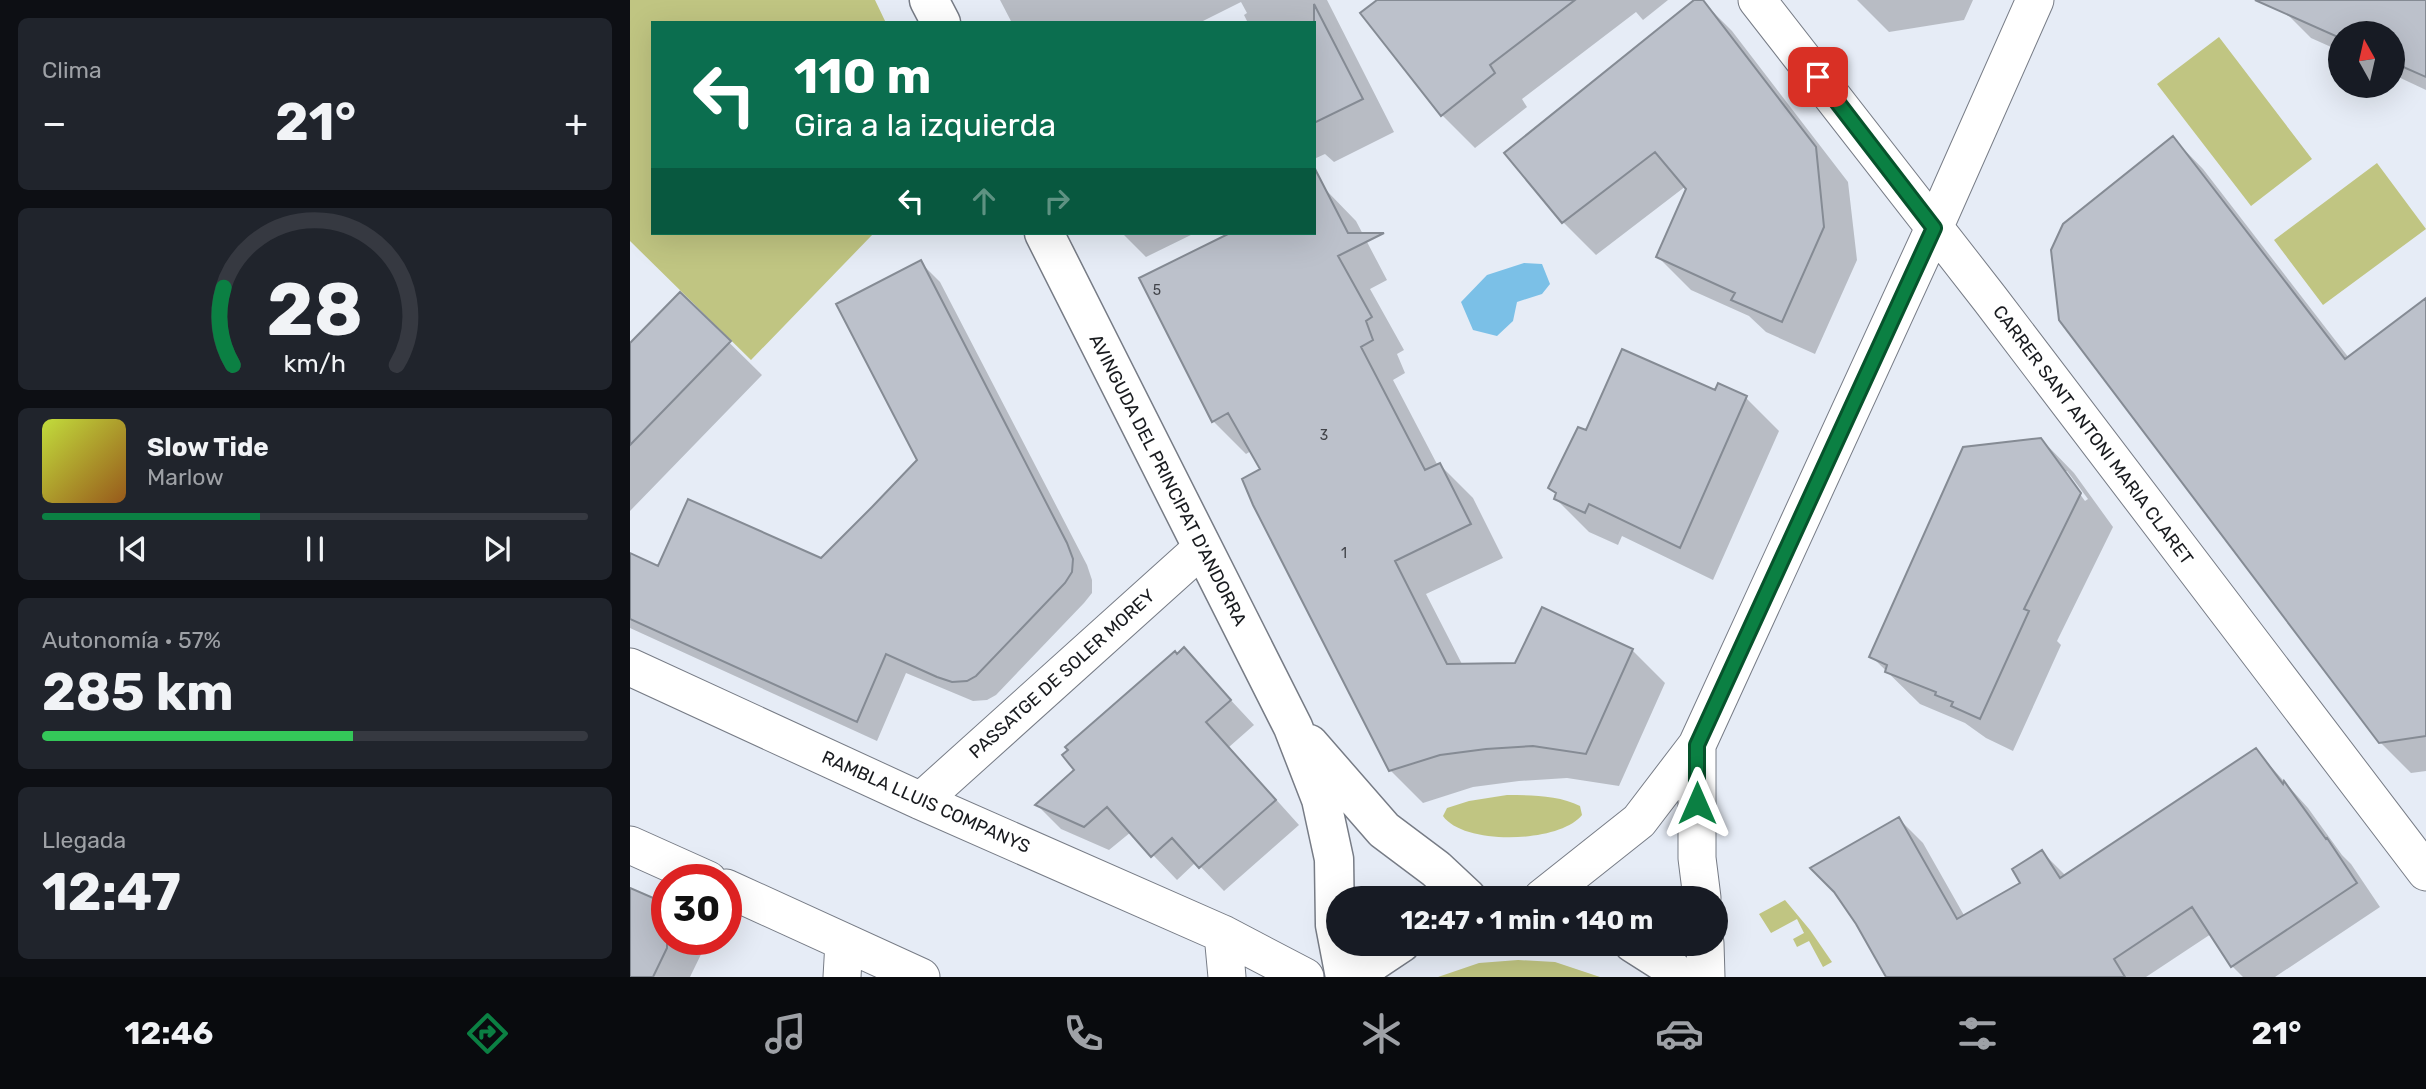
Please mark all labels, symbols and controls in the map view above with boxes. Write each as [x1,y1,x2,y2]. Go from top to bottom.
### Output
north arrow [2328,21,2404,98]
map controls [2328,21,2405,98]
text: 110 m [794,47,931,105]
pin [1788,47,1848,107]
icon: left [679,49,770,140]
text: Clima [42,56,102,84]
icon: arrive [1799,58,1837,96]
text: 21° [275,91,356,153]
text: − [42,100,67,146]
text: + [564,100,588,146]
text: Gira a la izquierda [794,106,1056,144]
icon: left [892,182,930,220]
icon: ahead [965,182,1003,220]
icon: right [1038,182,1076,220]
text: 28 [267,267,363,353]
house number: 5 [1153,282,1161,299]
street label: CARRER SANT ANTONI MARIA CLARET [1988,301,2198,569]
street label: AVINGUDA DEL PRINCIPAT D'ANDORRA [1085,331,1251,629]
text: km/h [284,349,346,378]
house number: 3 [1320,427,1328,444]
text: Slow Tide [147,432,269,463]
text: Marlow [147,463,224,491]
icon: previous [114,530,152,568]
icon: pause [296,530,334,568]
icon: next [478,530,516,568]
house number: 1 [1341,545,1347,562]
street label: PASSATGE DE SOLER MOREY [965,584,1160,763]
text: Autonomía · 57% [42,626,221,654]
text: 285 km [42,661,234,723]
street label: RAMBLA LLUIS COMPANYS [818,746,1034,858]
position arrow [1660,766,1734,840]
text: Llegada [42,826,126,854]
text: 12:47 [42,861,181,923]
speed limit sign: 30 [651,864,742,955]
text: 12:47 · 1 min · 140 m [1401,905,1653,936]
icon: directions [463,1009,512,1058]
icon: music [761,1009,810,1058]
icon: phone [1059,1009,1108,1058]
icon: climate [1357,1009,1406,1058]
icon: car [1655,1009,1704,1058]
icon: filters [1953,1009,2002,1058]
text: 12:46 [125,1014,213,1052]
text: 21° [2252,1014,2301,1052]

